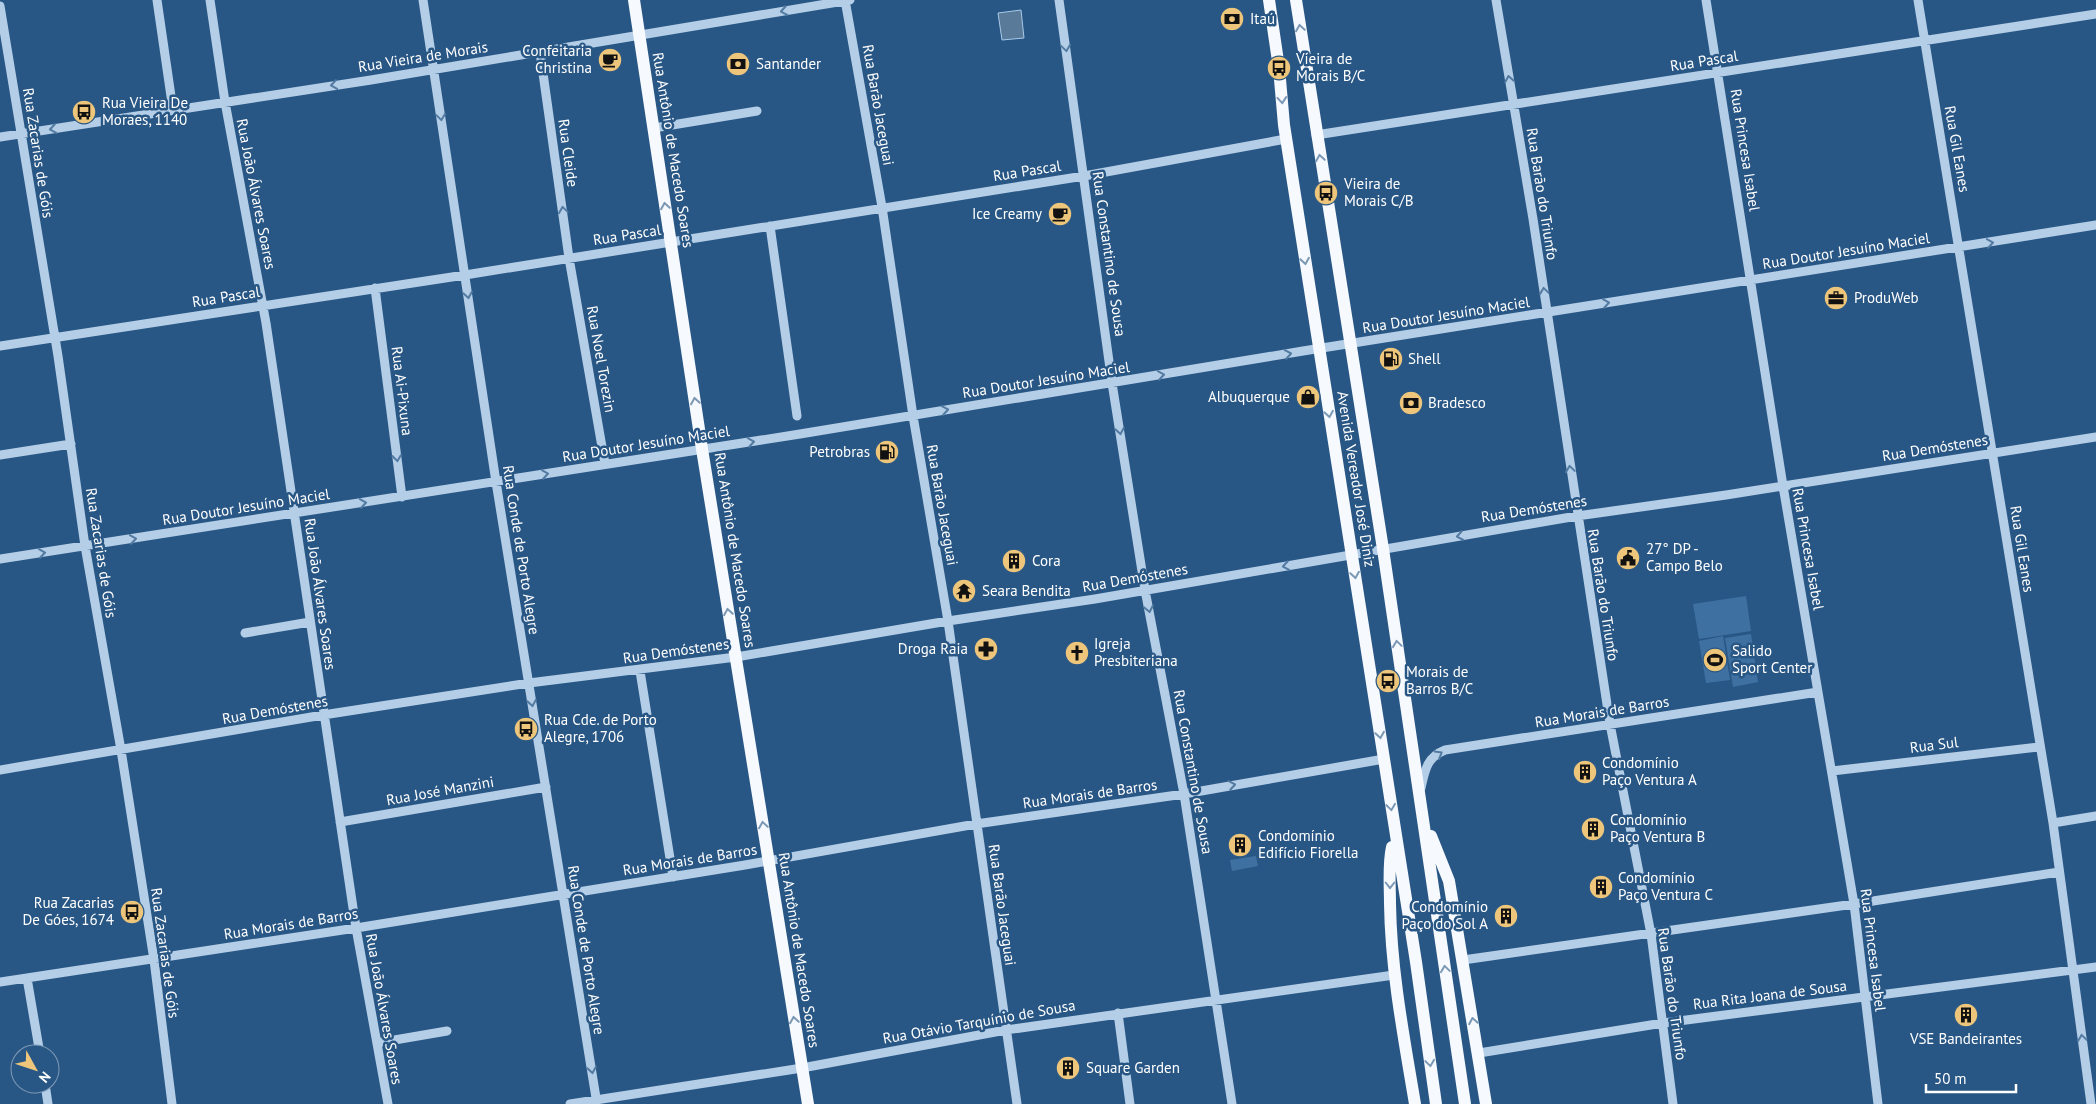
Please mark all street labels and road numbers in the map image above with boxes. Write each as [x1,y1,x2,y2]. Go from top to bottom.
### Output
street label: Rua Vieira de Morais [357,37,489,76]
street label: Rua Barão Jaceguai [859,43,898,167]
street label: Rua Pascal [1669,46,1740,75]
street label: Rua Antônio de Macedo Soares [649,51,698,249]
street label: Rua Zacarias de Góis [19,86,58,219]
street label: Rua Princesa Isabel [1726,87,1765,213]
street label: Rua Gil Eanes [1941,104,1974,194]
street label: Rua João Álvares Soares [233,117,280,271]
street label: Rua Cleide [554,118,583,188]
street label: Rua Barão do Triunfo [1523,126,1562,261]
street label: Rua Pascal [992,156,1063,185]
street label: Rua Constantino de Sousa [1088,170,1130,338]
street label: Rua Pascal [592,220,663,249]
street label: Rua Doutor Jesuíno Maciel [1761,228,1931,273]
street label: Rua Pascal [191,282,262,311]
street label: Rua Doutor Jesuíno Maciel [1361,292,1531,337]
street label: Rua Noel Torezin [583,304,620,414]
street label: Rua Ai-Pixuna [388,345,417,437]
street label: Rua Doutor Jesuíno Maciel [961,357,1131,402]
street label: Avenida Vereador José Diniz [1333,390,1380,568]
street label: Rua Doutor Jesuíno Maciel [561,421,731,466]
street label: Rua Demóstenes [1881,430,1989,465]
street label: Rua Barão Jaceguai [923,443,962,567]
street label: Rua Antônio de Macedo Soares [711,451,760,649]
street label: Rua Conde de Porto Alegre [499,464,544,636]
street label: Rua Doutor Jesuíno Maciel [161,484,331,529]
street label: Rua Zacarias de Góis [82,486,121,619]
street label: Rua Princesa Isabel [1788,486,1829,612]
street label: Rua Demóstenes [1480,491,1588,526]
street label: Rua Gil Eanes [2006,504,2039,594]
street label: Rua João Álvares Soares [300,517,341,671]
street label: Rua Barão do Triunfo [1584,527,1623,662]
street label: Rua Demóstenes [1081,559,1189,596]
street label: Rua Demóstenes [622,634,730,667]
street label: Rua Constantino de Sousa [1170,688,1217,856]
street label: Rua Demóstenes [221,691,329,728]
street label: Rua Morais de Barros [1533,692,1670,731]
street label: Rua Sul [1909,732,1960,757]
street label: Rua José Manzini [385,772,495,809]
street label: Rua Morais de Barros [1021,775,1158,812]
street label: Rua Morais de Barros [621,840,758,879]
street label: Rua Barão Jaceguai [985,843,1020,967]
street label: Rua Antônio de Macedo Soares [775,851,824,1049]
street label: Rua Conde de Porto Alegre [564,864,609,1036]
street label: Rua Zacarias de Góis [147,886,184,1019]
street label: Rua Princesa Isabel [1857,887,1891,1013]
street label: Rua Morais de Barros [222,904,359,943]
street label: Rua Barão do Triunfo [1654,926,1691,1061]
street label: Rua João Álvares Soares [362,932,407,1086]
street label: Rua Rita Joana de Sousa [1692,976,1848,1013]
street label: Rua Otávio Tarquínio de Sousa [881,995,1077,1048]

